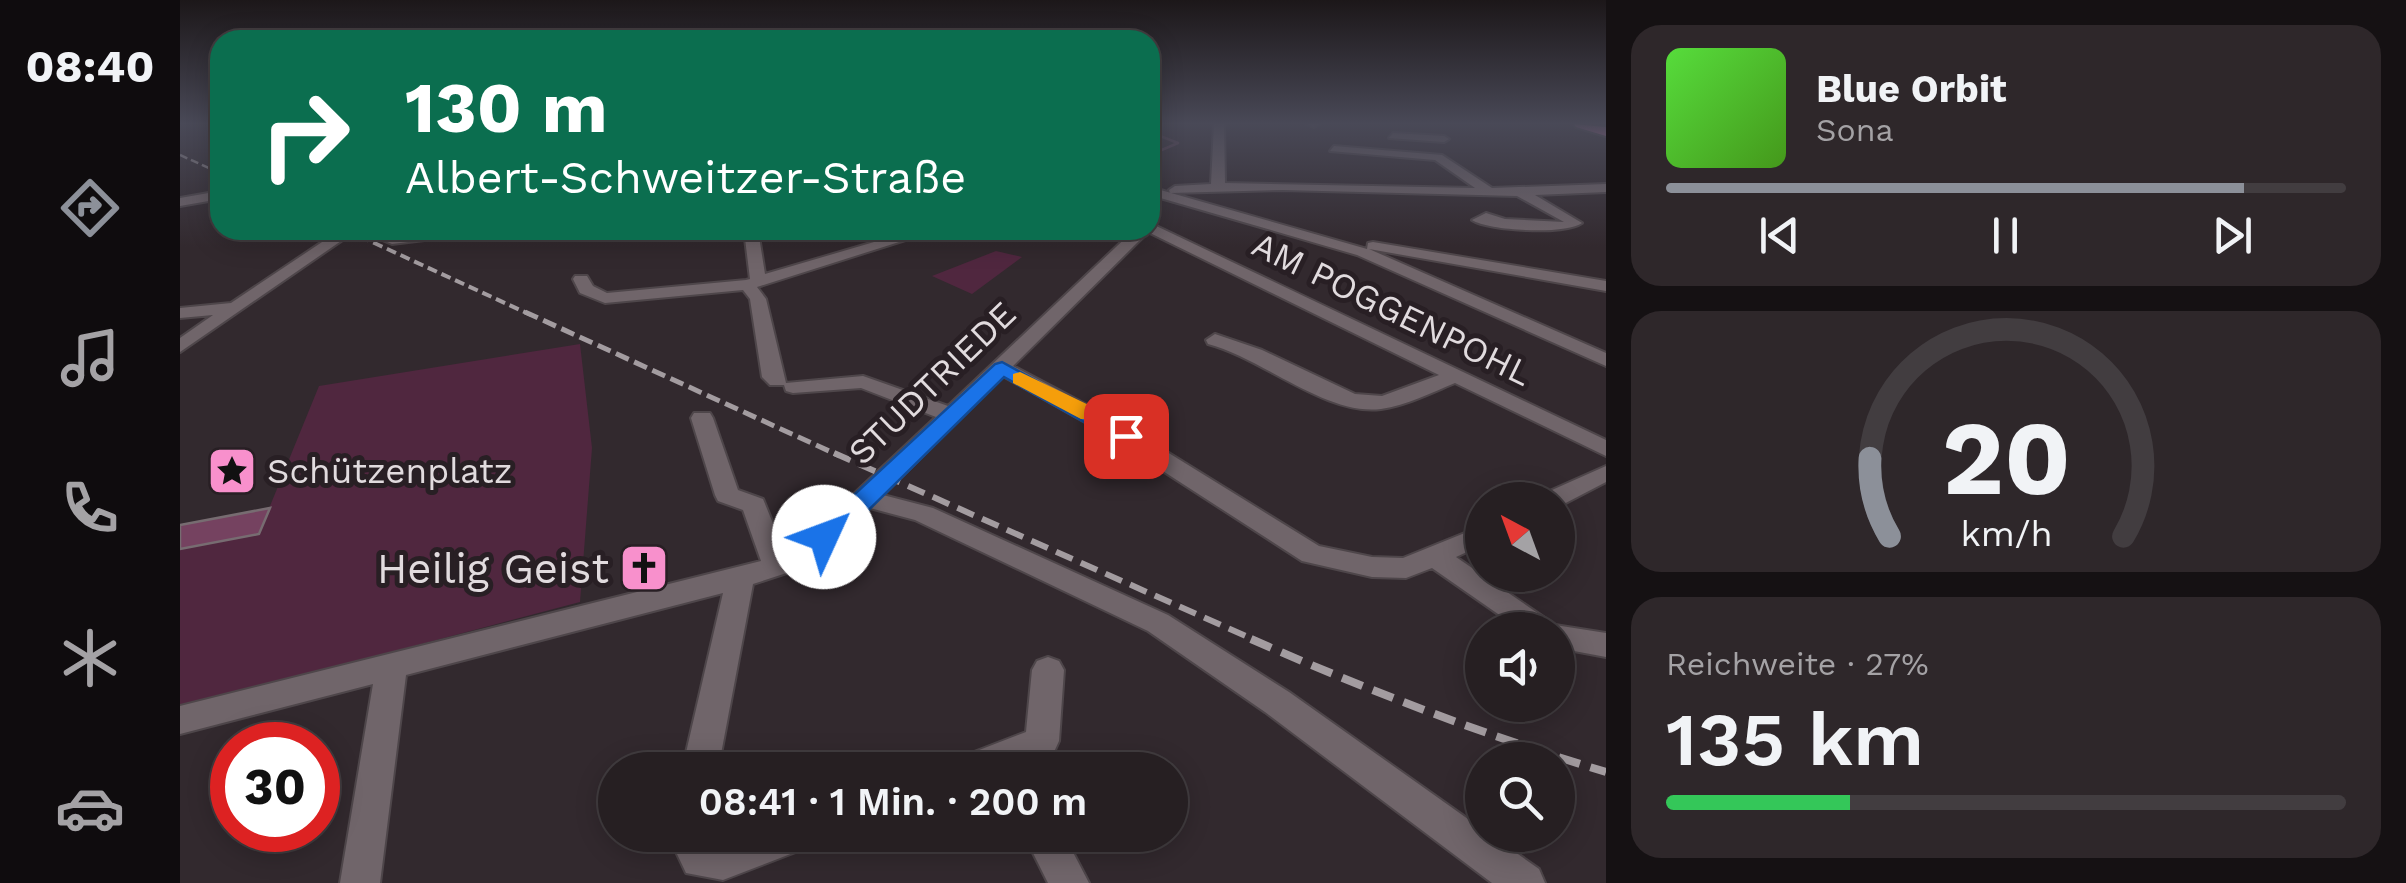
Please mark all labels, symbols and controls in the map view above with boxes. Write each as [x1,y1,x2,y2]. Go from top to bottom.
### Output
text: 08:40 [26,40,154,93]
text: 130 m [405,67,608,149]
text: Blue Orbit [1816,67,2007,111]
icon: right [240,70,370,200]
text: Sona [1816,111,1894,149]
text: Albert-Schweitzer-Straße [405,151,966,204]
icon: directions [55,173,125,243]
icon: previous [1752,208,1807,263]
icon: pause [1978,208,2033,263]
icon: next [2205,208,2260,263]
street label: AM POGGENPOHL [1246,223,1538,395]
street label: STUDTRIEDE [840,293,1024,473]
icon: music [55,323,125,393]
pin [1084,394,1169,479]
text: 20 [1942,397,2070,519]
icon: arrive [1099,409,1154,464]
place icon: Schützenplatz [206,445,258,497]
place label: Schützenplatz [267,450,512,492]
icon: phone [55,473,125,543]
north arrow [1465,482,1575,592]
map controls [1465,482,1575,852]
position arrow [772,485,876,589]
text: km/h [1960,513,2052,555]
church icon: Heilig Geist [618,542,670,594]
place label: Heilig Geist [377,544,609,593]
button: sound [1465,612,1575,722]
icon: climate [55,623,125,693]
text: Reichweite · 27% [1666,645,1929,683]
text: 135 km [1666,695,1924,783]
speed limit sign: 30 [210,722,340,852]
button: search [1465,742,1575,852]
icon: car [55,773,125,843]
text: 08:41 · 1 Min. · 200 m [699,780,1087,824]

